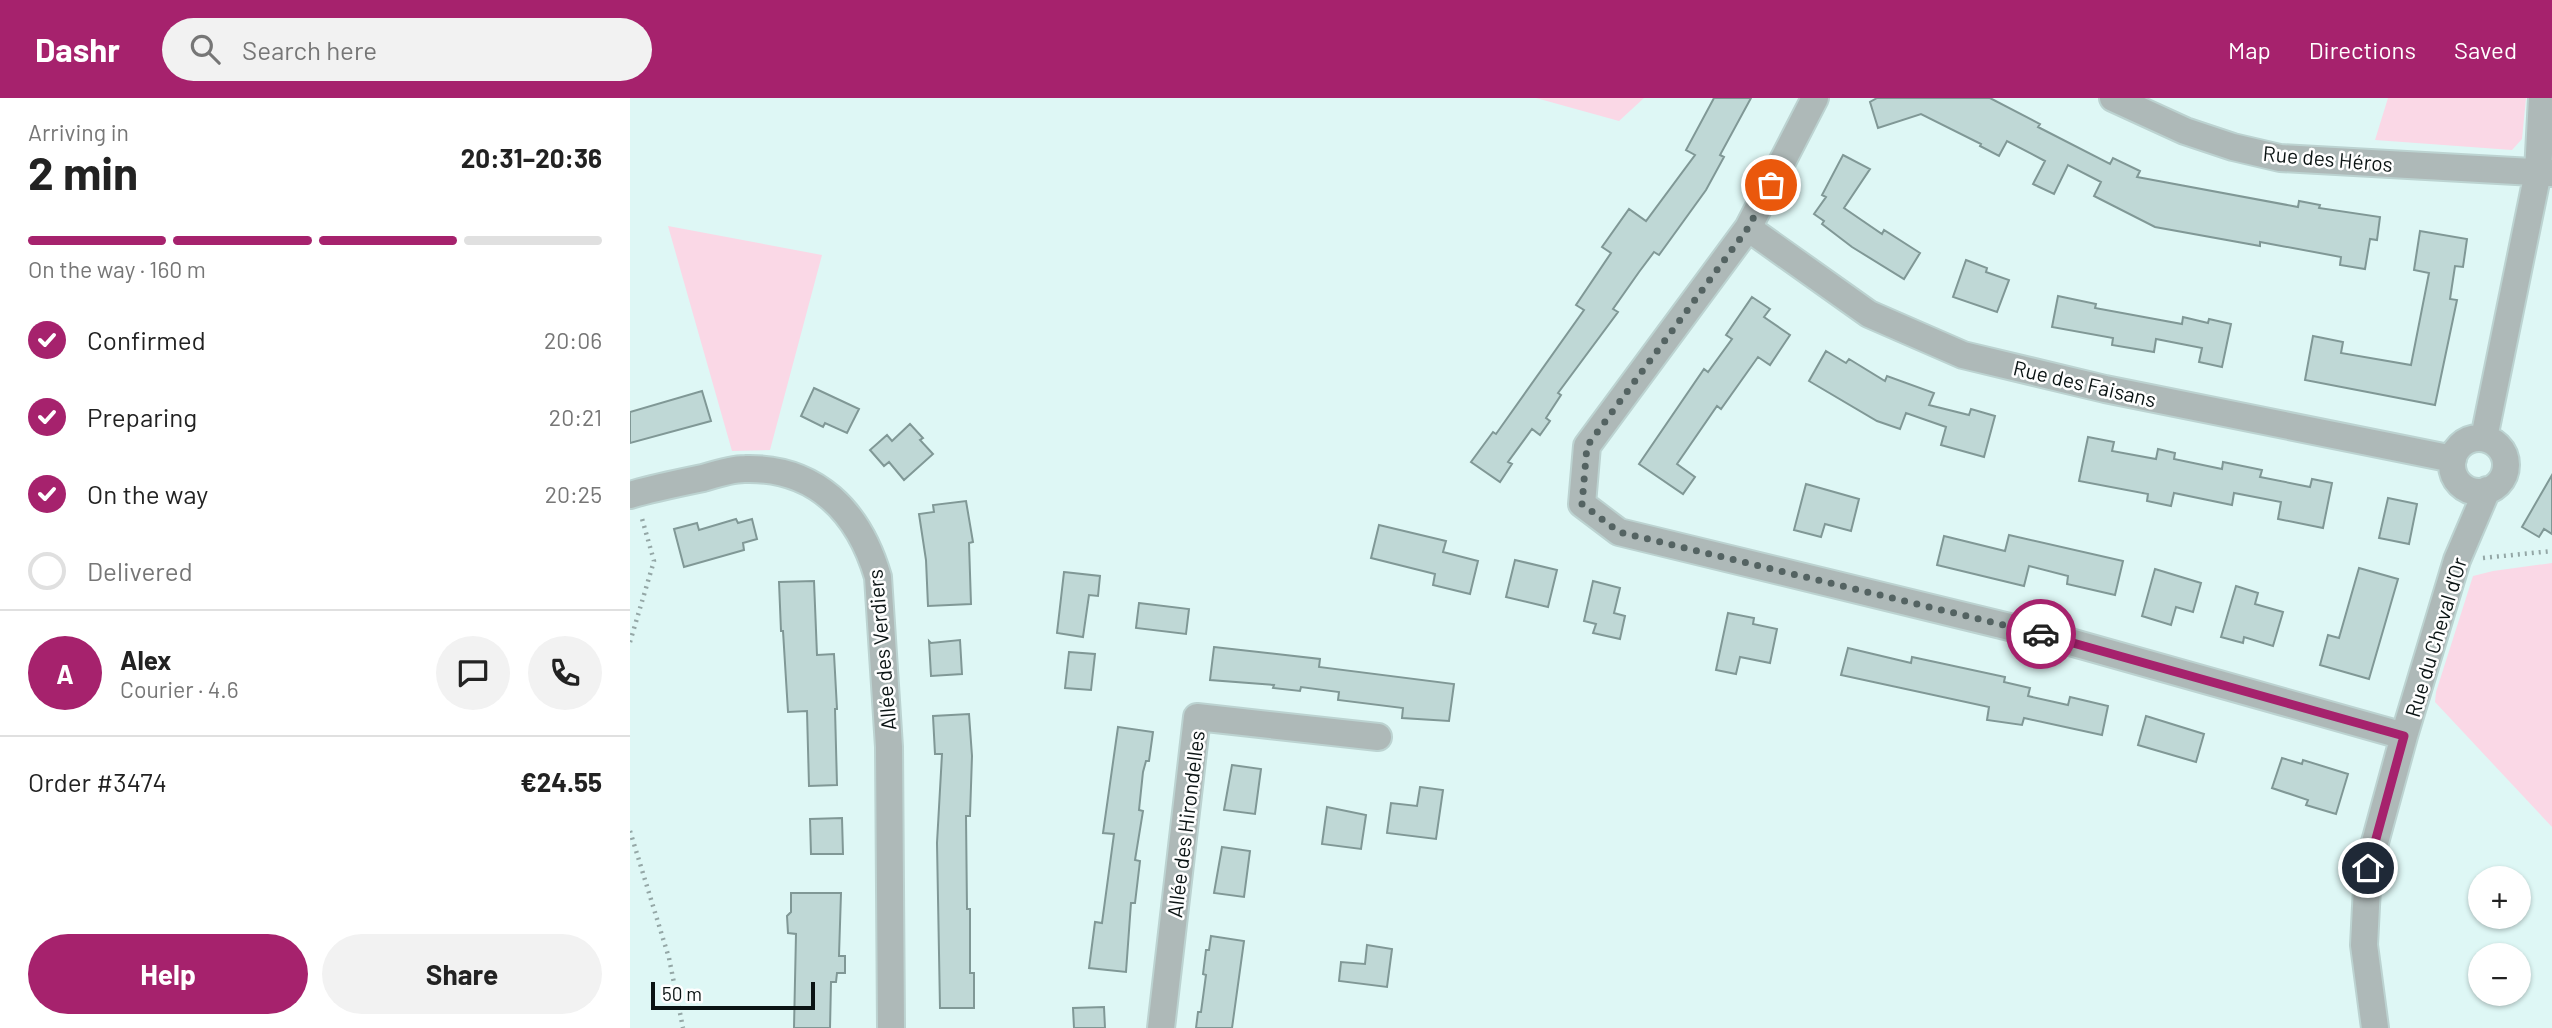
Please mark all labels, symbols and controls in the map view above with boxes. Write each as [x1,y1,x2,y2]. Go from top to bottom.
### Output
search box [162,18,652,81]
text: Dashr [35,29,120,69]
icon: search [186,30,224,68]
text: Search here [242,34,377,65]
text: Map [2228,35,2271,64]
text: Directions [2309,35,2416,64]
text: Saved [2454,35,2517,64]
text: Arriving in [28,118,129,146]
street label: Rue des Héros [2262,140,2394,176]
text: 20:31–20:36 [461,142,602,173]
text: 2 min [28,144,138,199]
pin [1741,155,1801,215]
icon: bag [1752,166,1790,204]
text: On the way · 160 m [28,255,206,283]
icon: check [28,321,66,359]
text: Confirmed [87,324,206,355]
text: 20:06 [544,326,602,354]
street label: Rue des Faisans [2011,354,2159,412]
icon: check [28,398,66,436]
text: Preparing [87,401,197,432]
text: 20:21 [549,403,602,431]
icon: check [28,475,66,513]
text: On the way [87,478,208,509]
text: 20:25 [545,480,602,508]
street label: Rue du Cheval d'Or [2399,554,2471,720]
text: Delivered [87,555,193,586]
street label: Allée des Verdiers [862,568,900,732]
courier [2006,599,2076,669]
icon: car [2022,615,2060,653]
button: chat [436,636,510,710]
button: phone [528,636,602,710]
text: Alex [120,644,171,675]
text: A [56,658,74,689]
text: Courier · 4.6 [120,675,239,703]
street label: Allée des Hirondelles [1161,729,1209,919]
text: Order #3474 [28,766,167,797]
text: €24.55 [520,766,602,797]
pin [2338,838,2398,898]
icon: home [2349,849,2387,887]
map controls [2468,866,2531,1006]
button: + [2468,866,2531,929]
button: Help [28,934,308,1014]
button: Share [322,934,602,1014]
button: − [2468,943,2531,1006]
scale bar [651,979,816,1011]
text: 50 m [662,982,702,1005]

